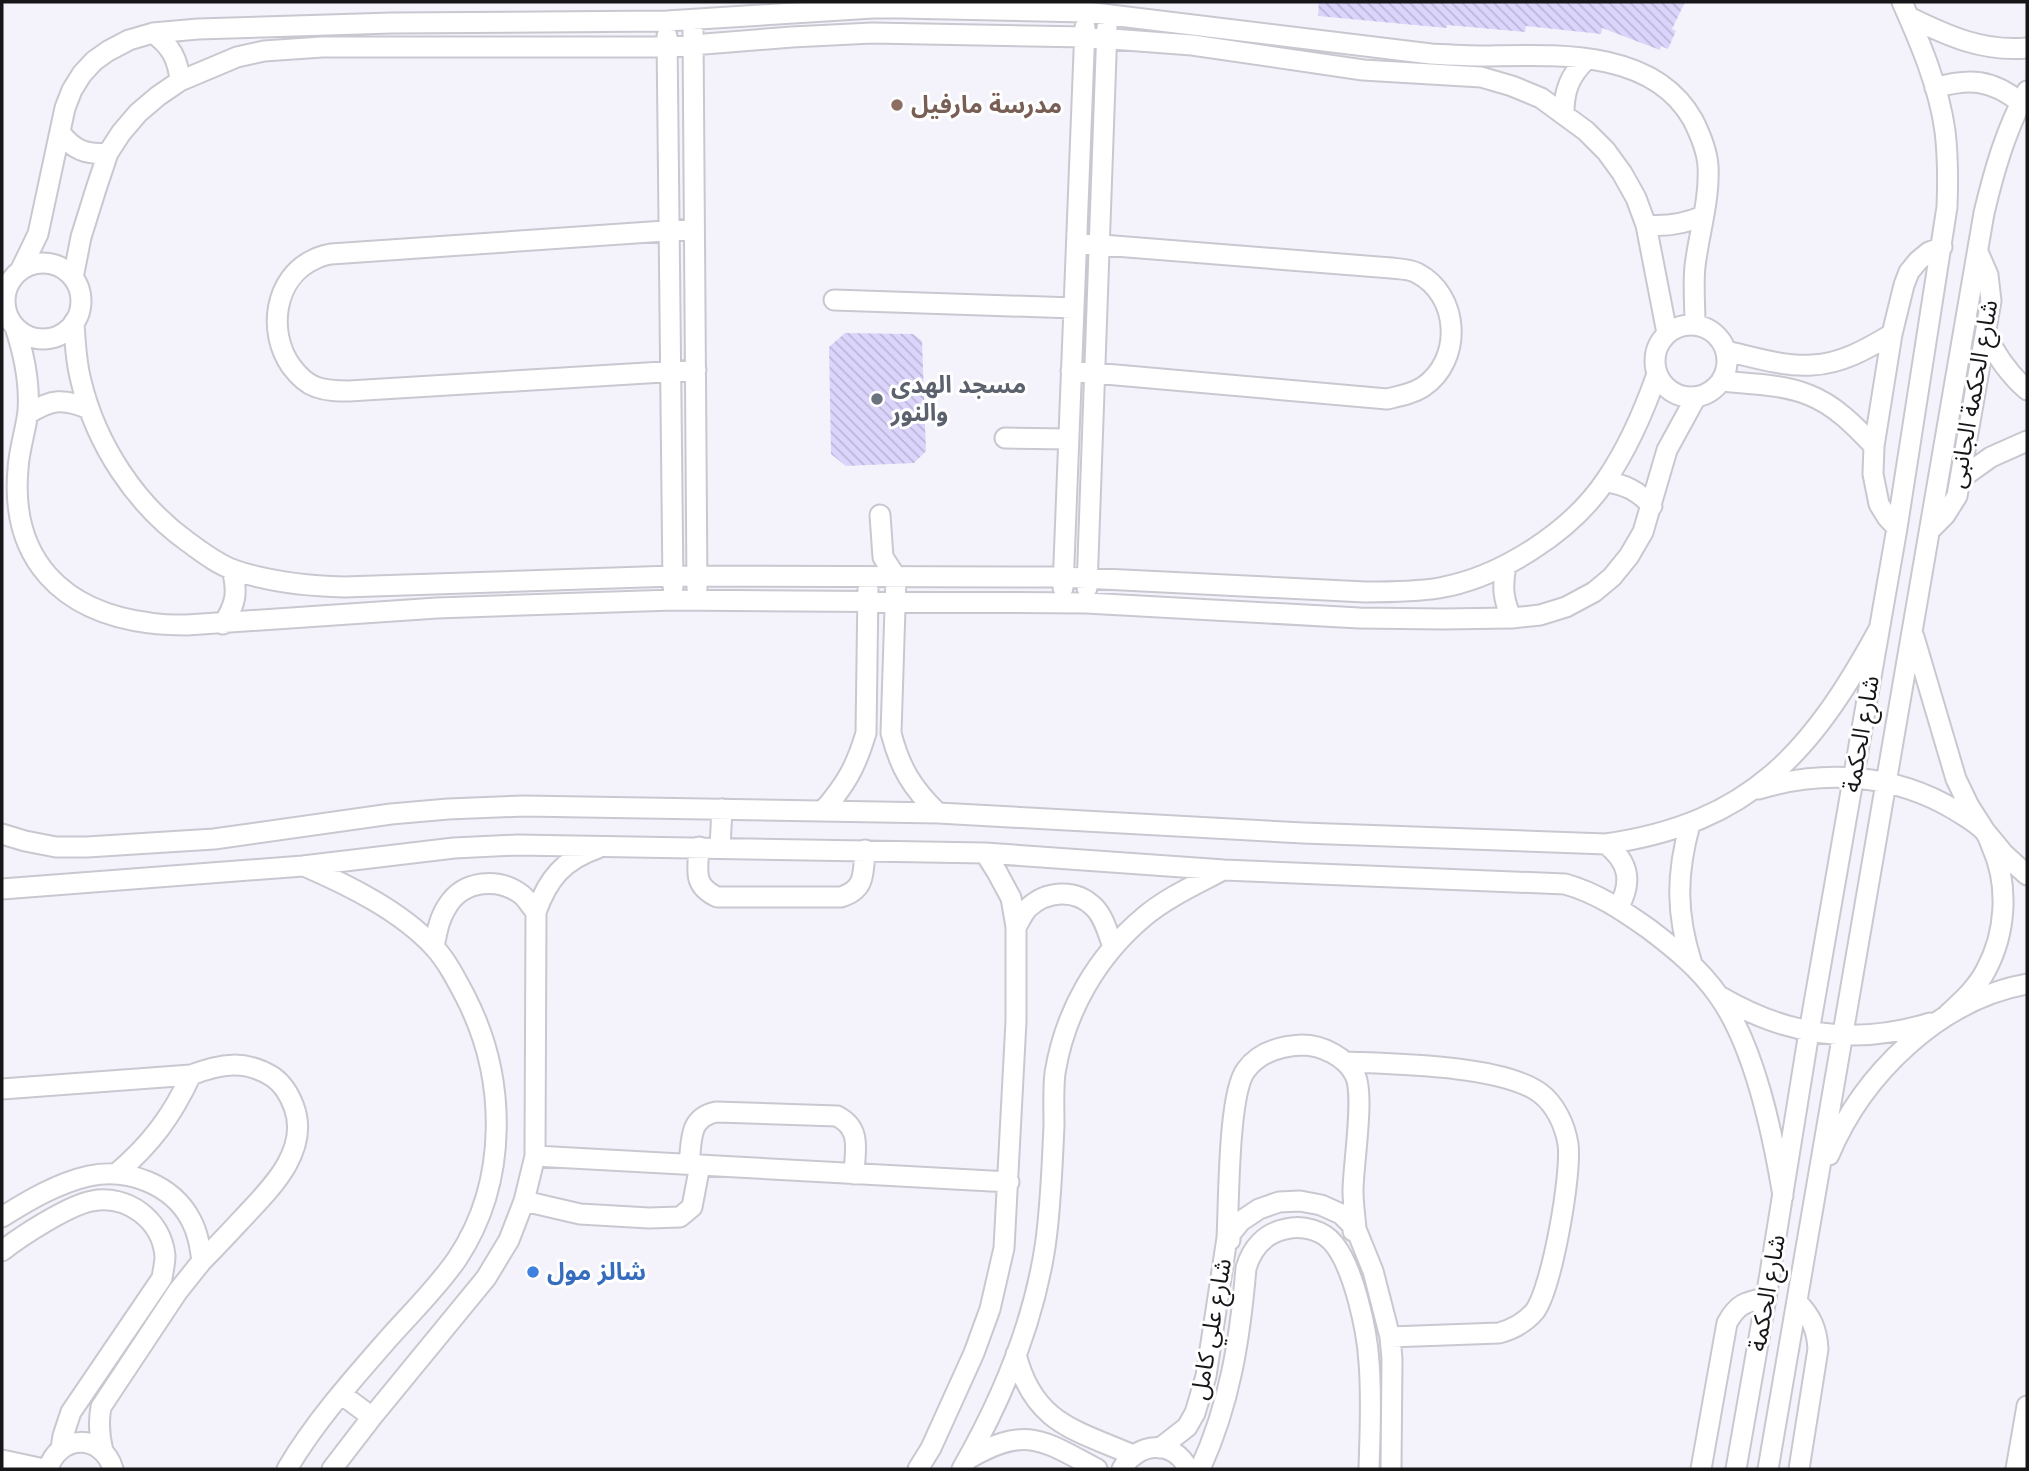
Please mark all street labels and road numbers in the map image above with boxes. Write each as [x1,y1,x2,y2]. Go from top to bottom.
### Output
street label: شارع الحكمة الجانبى [1941,297,2006,491]
street label: شارع الحكمة [1835,673,1888,795]
street label: شارع الحكمة [1741,1232,1794,1354]
street label: شارع علي كامل [1183,1256,1242,1403]

